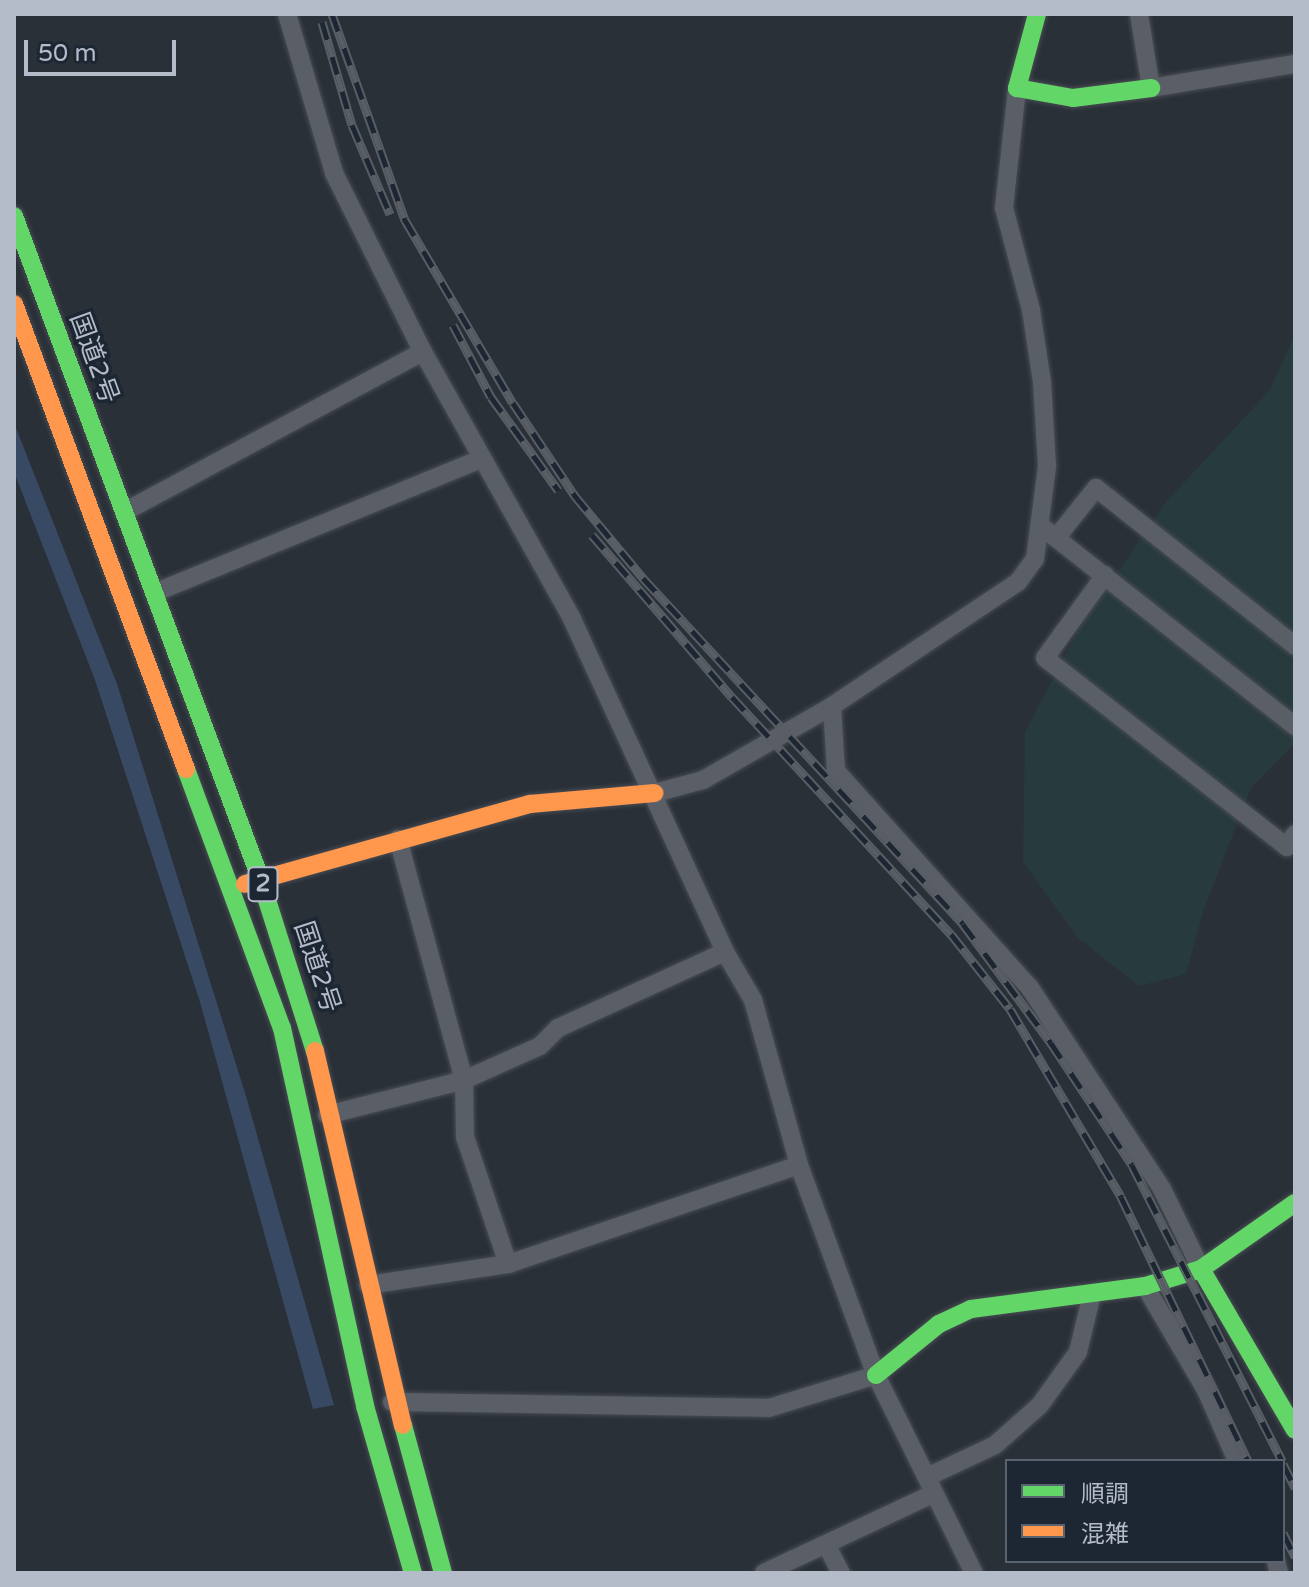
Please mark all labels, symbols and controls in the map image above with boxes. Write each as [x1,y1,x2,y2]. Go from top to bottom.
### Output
scale bar [28,24,180,74]
text: 50 m [38,39,96,68]
street label: 国道2号 [63,308,125,408]
road number: 2 [247,864,279,904]
street label: 国道2号 [288,917,346,1017]
legend [1005,1459,1285,1563]
text: 順調 [1081,1480,1129,1509]
text: 混雑 [1081,1520,1129,1549]

